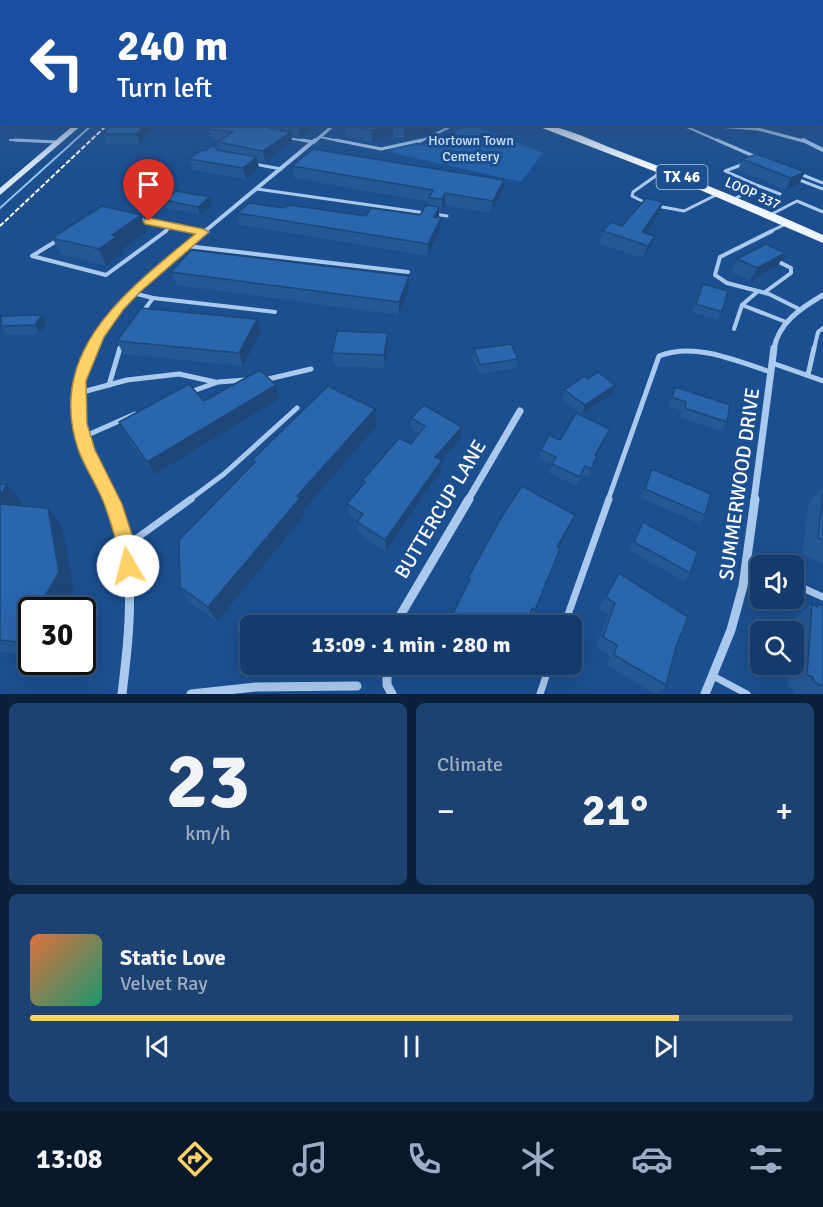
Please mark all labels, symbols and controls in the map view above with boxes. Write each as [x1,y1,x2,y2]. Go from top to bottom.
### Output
text: 240 m [117,21,228,72]
icon: left [18,24,96,102]
text: Turn left [117,72,212,105]
park label: Hortown Town Cemetery [428,132,514,165]
pin [123,159,174,221]
road number: TX 46 [656,165,708,189]
icon: arrive [132,168,165,201]
street label: LOOP 337 [722,174,783,213]
street label: SUMMERWOOD DRIVE [714,386,765,582]
street label: BUTTERCUP LANE [389,435,492,583]
position arrow [96,534,160,598]
map controls [750,555,804,675]
button: sound [750,555,804,609]
speed limit sign: 30 [18,597,96,675]
button: search [750,621,804,675]
text: 13:09 · 1 min · 280 m [311,631,511,658]
text: 23 [166,734,250,830]
text: Climate [437,752,503,777]
text: 21° [582,783,648,838]
text: − [437,791,455,832]
text: + [775,791,793,832]
text: km/h [185,821,231,846]
text: Static Love [120,944,226,971]
text: Velvet Ray [120,971,208,996]
icon: previous [141,1030,174,1063]
icon: pause [395,1030,428,1063]
icon: next [649,1030,682,1063]
icon: directions [174,1138,216,1180]
icon: music [289,1138,331,1180]
icon: phone [403,1138,445,1180]
icon: climate [517,1138,559,1180]
icon: car [631,1138,673,1180]
icon: filters [745,1138,787,1180]
text: 13:08 [36,1143,102,1176]

